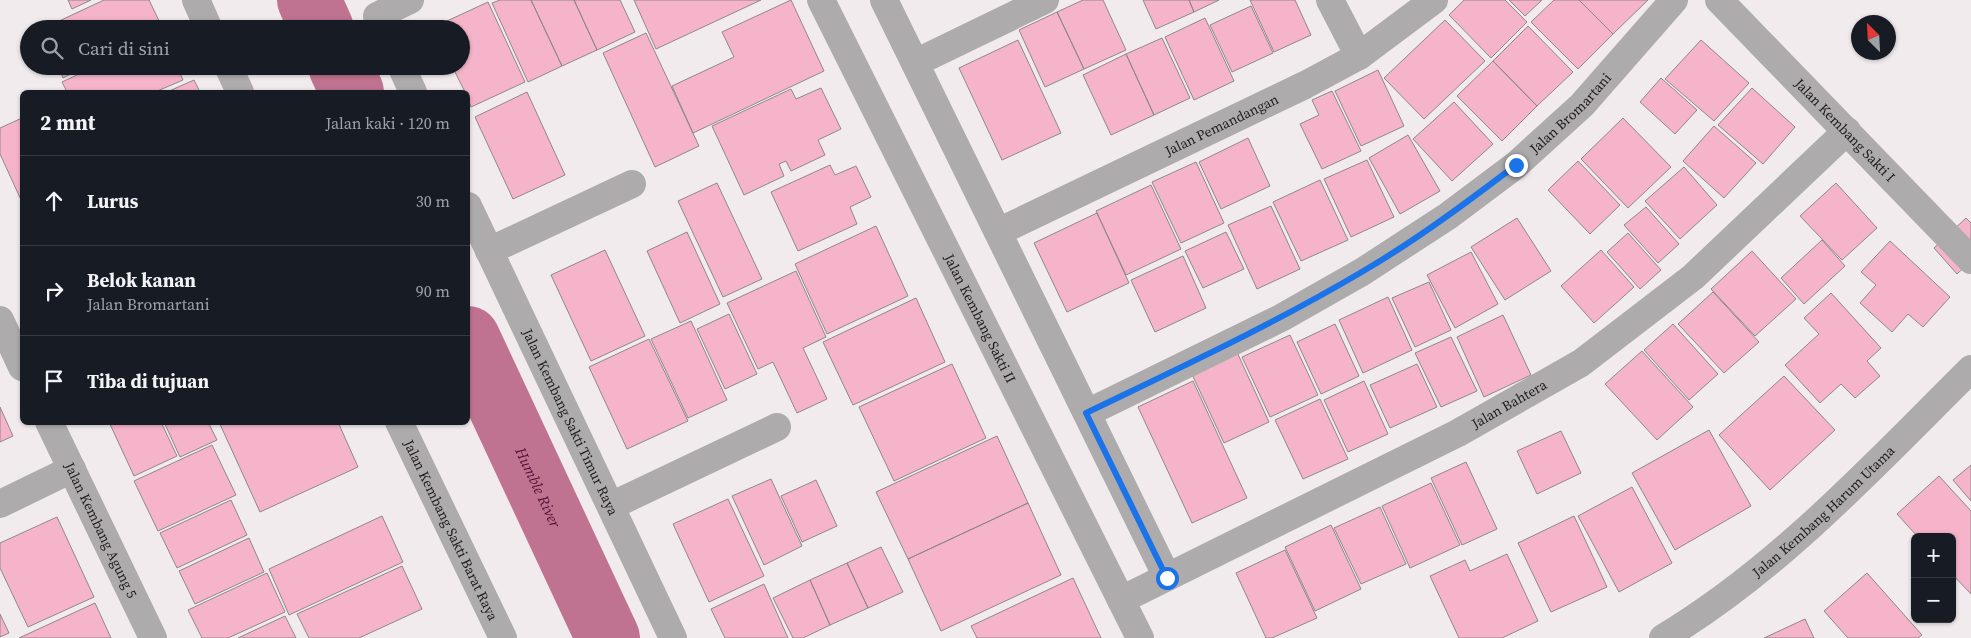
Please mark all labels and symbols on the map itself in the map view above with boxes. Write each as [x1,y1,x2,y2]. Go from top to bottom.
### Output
north arrow [1851,15,1896,60]
street label: Jalan Bromartani [1524,69,1616,159]
street label: Jalan Kembang Sakti I [1789,73,1900,186]
street label: Jalan Pemandangan [1161,89,1282,161]
route end [1505,154,1528,177]
street label: Jalan Kembang Sakti II [939,249,1021,387]
street label: Jalan Kembang Sakti Timur Raya [517,324,624,519]
street label: Jalan Bahtera [1467,374,1551,434]
street label: Jalan Kembang Sakti Barat Raya [399,435,504,625]
street label: Jalan Kembang Harum Utama [1747,440,1900,582]
water label: Humble River [510,443,566,532]
street label: Jalan Kembang Agung 5 [59,458,142,601]
route start [1156,567,1179,590]

